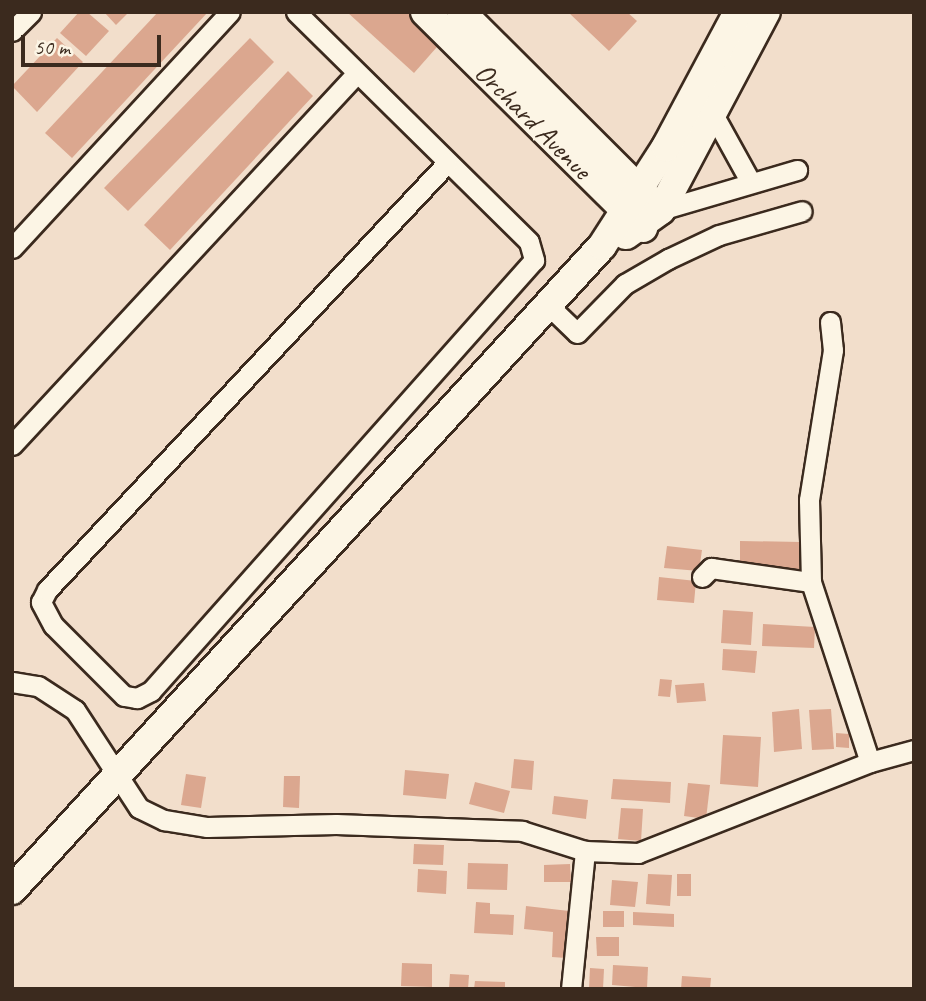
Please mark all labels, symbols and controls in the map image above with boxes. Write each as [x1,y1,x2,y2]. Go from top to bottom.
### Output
scale bar [24,21,164,65]
text: 50 m [34,34,70,60]
street label: Orchard Avenue [468,56,598,186]

